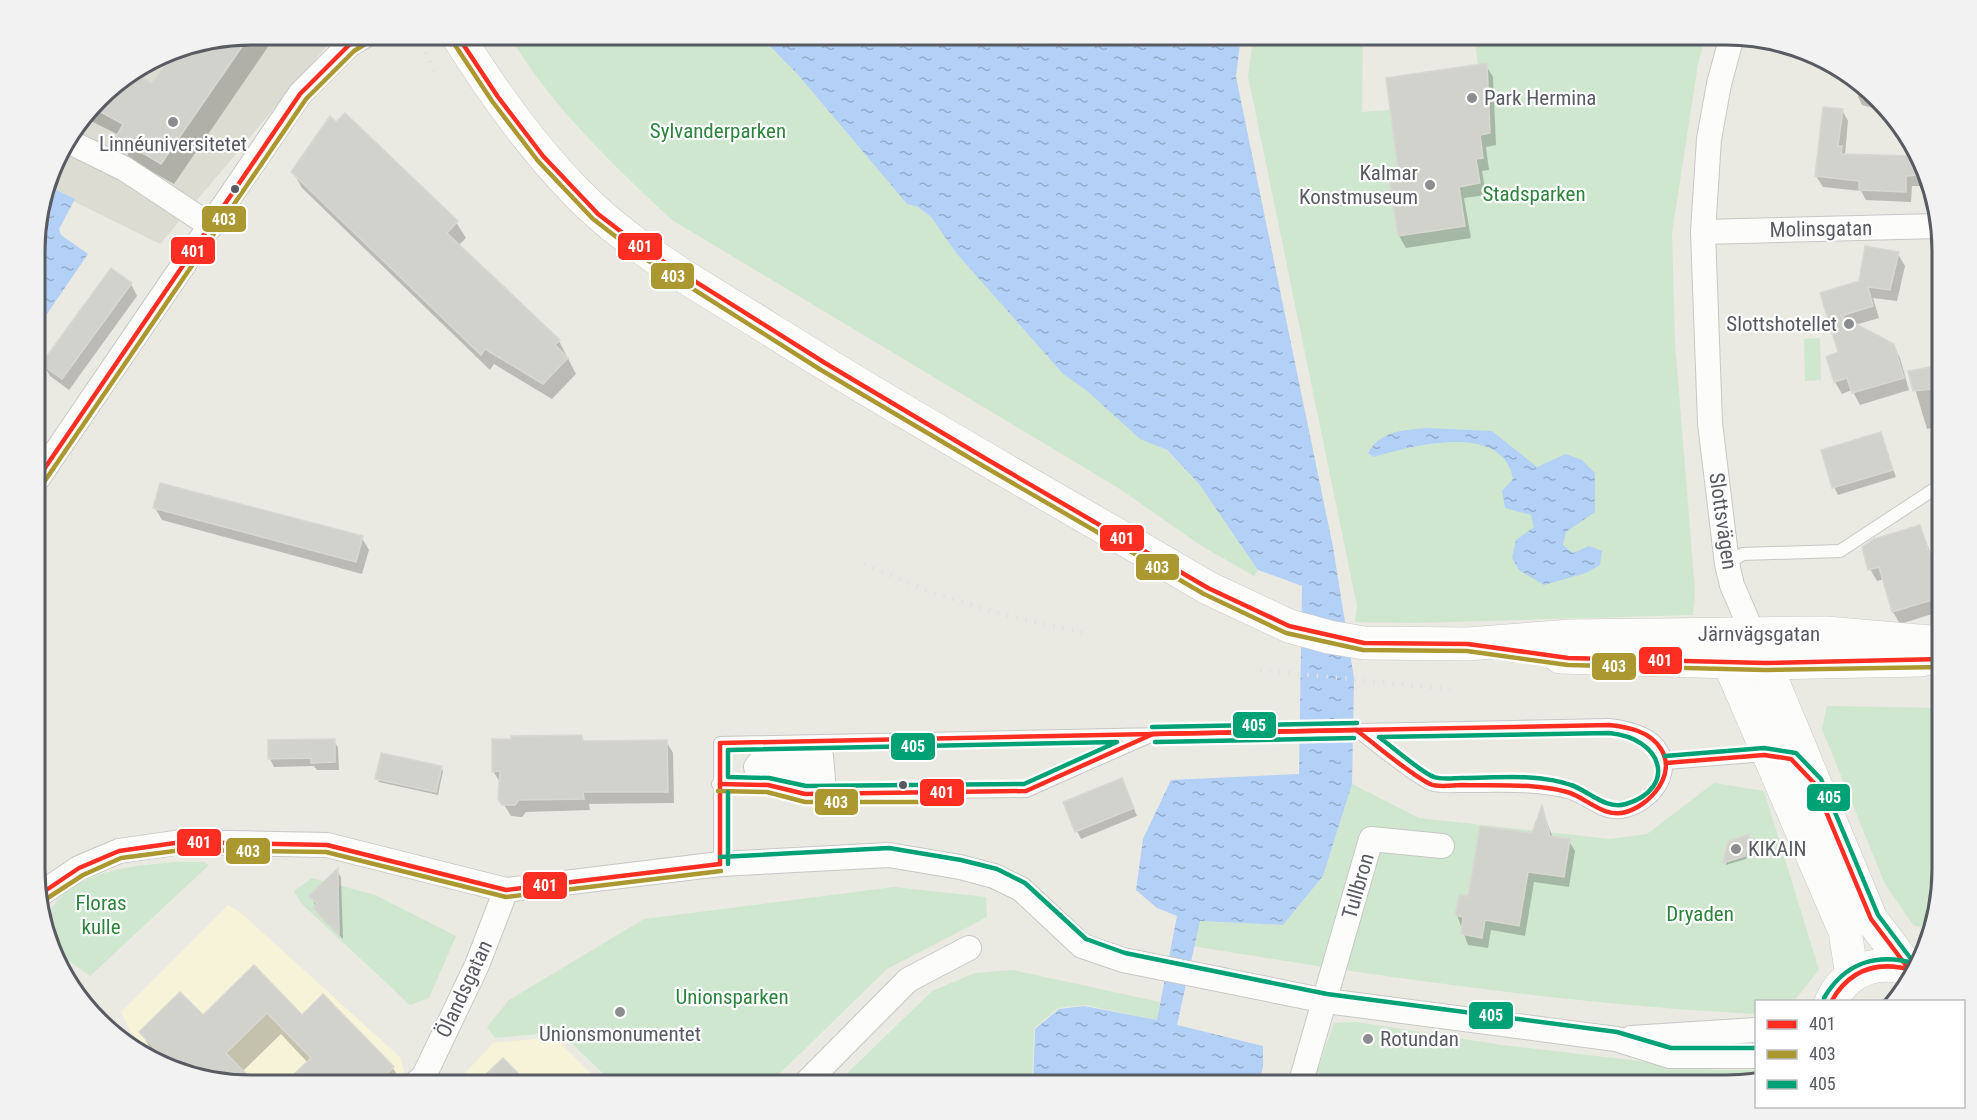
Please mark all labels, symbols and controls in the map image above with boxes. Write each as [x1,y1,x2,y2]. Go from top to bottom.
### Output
place label: Park Hermina [1484,86,1596,110]
marker: Park Hermina [1465,91,1479,105]
marker: Linnéuniversitetet [166,115,180,129]
park label: Sylvanderparken [650,119,786,143]
place label: Linnéuniversitetet [99,132,247,156]
place label: Kalmar Konstmuseum [1299,161,1418,209]
marker: Kalmar Konstmuseum [1423,178,1437,192]
park label: Stadsparken [1482,182,1586,206]
unlabelled marker [229,183,241,195]
line badge: 403 [201,205,247,233]
text: 403 [212,210,236,229]
street label: Molinsgatan [1769,216,1873,242]
line badge: 401 [617,232,663,261]
line badge: 401 [170,236,216,265]
text: 401 [628,237,652,256]
text: 401 [181,242,205,261]
line badge: 403 [650,262,695,290]
text: 403 [661,267,685,286]
place label: Slottshotellet [1726,312,1837,336]
marker: Slottshotellet [1842,317,1856,331]
street label: Slottsvägen [1704,471,1742,571]
line badge: 401 [1099,524,1145,552]
text: 401 [1110,529,1134,548]
line badge: 403 [1135,553,1180,581]
text: 403 [1145,558,1169,577]
street label: Järnvägsgatan [1698,622,1820,646]
line badge: 401 [1638,646,1683,675]
text: 401 [1648,651,1672,670]
line badge: 403 [1591,652,1637,681]
text: 403 [1602,657,1626,676]
line badge: 405 [1232,711,1277,739]
text: 405 [1242,716,1266,735]
line badge: 405 [890,732,936,761]
text: 405 [901,737,925,756]
line badge: 401 [919,778,965,807]
unlabelled marker [897,779,909,791]
text: 401 [930,783,954,802]
line badge: 405 [1806,783,1851,812]
line badge: 403 [814,788,859,816]
text: 405 [1817,788,1841,807]
text: 403 [824,793,848,812]
line badge: 401 [176,828,222,857]
text: 401 [187,833,211,852]
line badge: 403 [225,837,271,865]
place label: KIKAIN [1748,837,1807,861]
text: 403 [236,842,260,861]
marker: KIKAIN [1729,842,1743,856]
street label: Tullbron [1337,850,1379,922]
line badge: 401 [522,871,568,900]
text: 401 [533,876,557,895]
park label: Floras kulle [75,891,127,939]
park label: Dryaden [1666,902,1734,926]
street label: Ölandsgatan [431,937,497,1041]
park label: Unionsparken [675,985,789,1009]
legend [1755,1000,1965,1108]
line badge: 405 [1468,1001,1514,1030]
marker: Unionsmonumentet [613,1005,627,1019]
text: 405 [1479,1006,1503,1025]
text: 401 [1809,1013,1836,1034]
place label: Unionsmonumentet [539,1022,701,1046]
place label: Rotundan [1380,1027,1459,1051]
marker: Rotundan [1361,1032,1375,1046]
text: 403 [1809,1043,1836,1064]
text: 405 [1809,1073,1836,1094]

